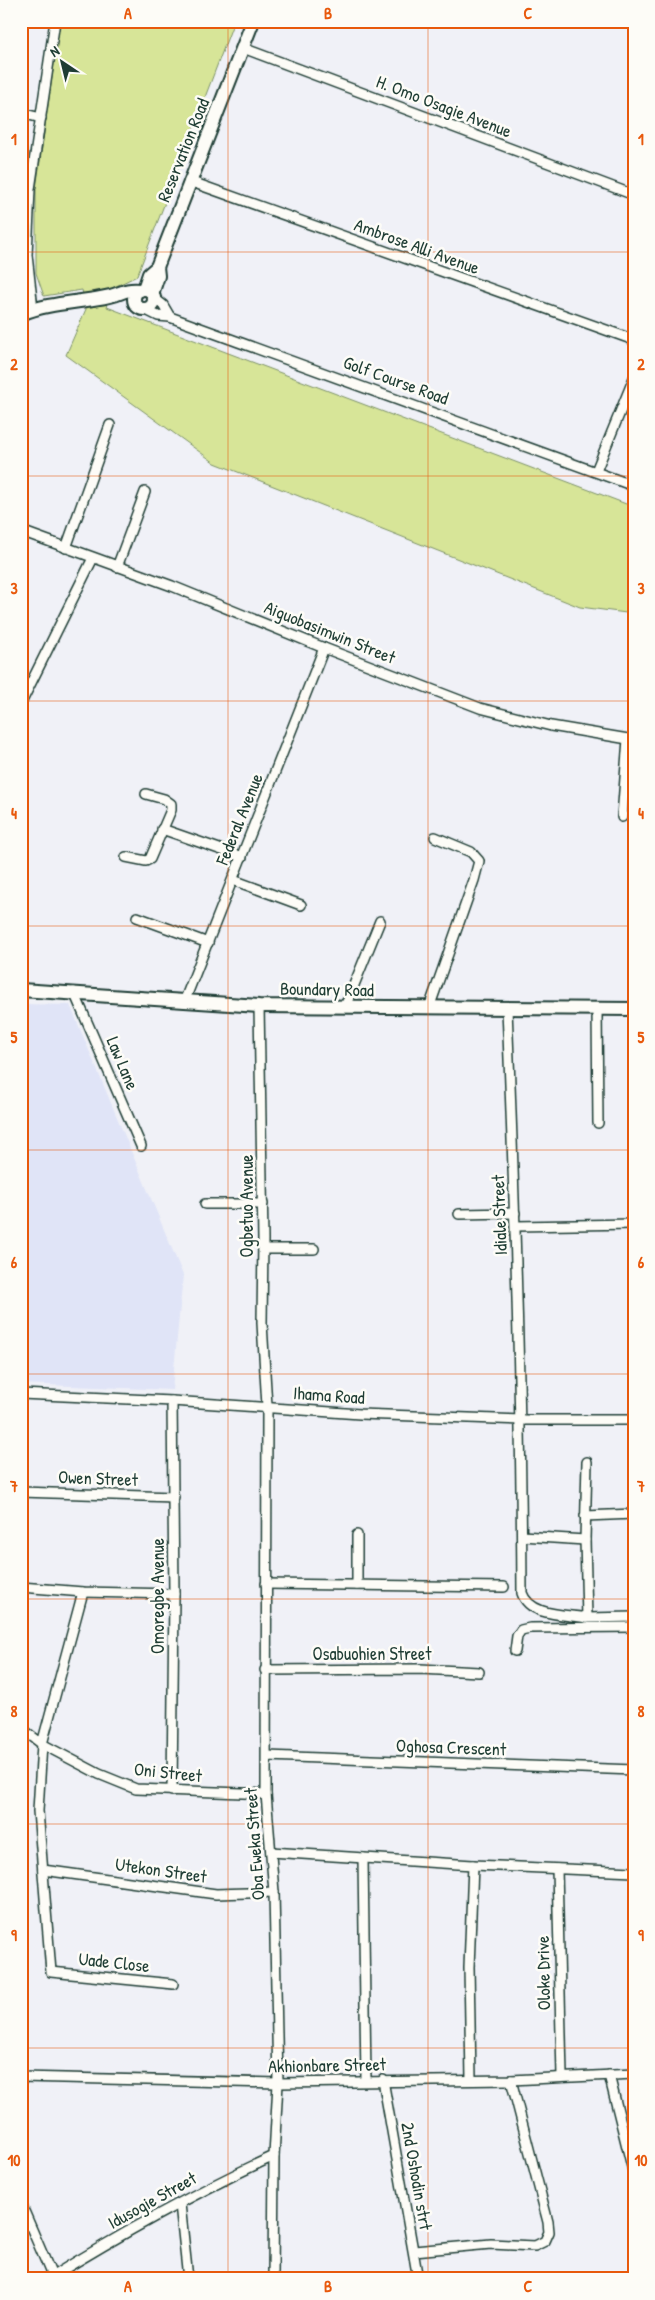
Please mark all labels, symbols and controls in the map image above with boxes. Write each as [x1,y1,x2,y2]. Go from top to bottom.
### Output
text: A [124,2,132,24]
text: B [324,2,332,24]
text: C [524,2,533,24]
north arrow [38,38,88,88]
text: N [46,41,63,61]
street label: H. Omo Osagie Avenue [373,69,515,143]
street label: Reservation Road [151,94,215,206]
text: 1 [11,128,17,150]
text: 1 [638,128,644,150]
street label: Ambrose Alli Avenue [351,212,483,280]
street label: Golf Course Road [340,349,452,411]
text: 2 [10,353,18,375]
text: 2 [637,353,645,375]
text: 3 [10,577,18,599]
text: 3 [637,577,645,599]
street label: Aiguobasimwin Street [261,594,400,670]
street label: Federal Avenue [209,770,269,869]
text: 4 [11,802,17,824]
text: 4 [638,802,644,824]
street label: Boundary Road [280,976,374,1002]
text: 5 [11,1026,18,1048]
text: 5 [638,1026,645,1048]
street label: Law Lane [101,1033,145,1093]
street label: Ogbetuo Avenue [234,1154,259,1258]
street label: Idiale Street [485,1174,513,1256]
text: 6 [11,1251,18,1273]
text: 6 [638,1251,645,1273]
street label: Ihama Road [292,1380,366,1410]
street label: Owen Street [58,1464,139,1492]
text: 7 [9,1475,18,1497]
text: 7 [636,1475,645,1497]
street label: Omoregbe Avenue [145,1538,170,1654]
street label: Osabuohien Street [313,1641,432,1666]
text: 8 [11,1700,18,1722]
text: 8 [638,1700,645,1722]
street label: Oghosa Crescent [395,1733,507,1761]
street label: Oni Street [133,1756,204,1788]
street label: Oba Eweka Street [238,1786,270,1901]
street label: Utekon Street [114,1851,209,1889]
text: 9 [11,1924,17,1946]
text: 9 [638,1924,644,1946]
street label: Oloke Drive [530,1935,556,2011]
street label: Uade Close [77,1946,151,1978]
street label: Akhionbare Street [268,2051,387,2079]
street label: 2nd Oshodin strt [395,2120,439,2233]
text: 10 [8,2149,20,2171]
text: 10 [635,2149,647,2171]
street label: Idusogie Street [103,2165,202,2235]
text: A [124,2275,132,2297]
text: B [324,2275,332,2297]
text: C [524,2275,533,2297]

